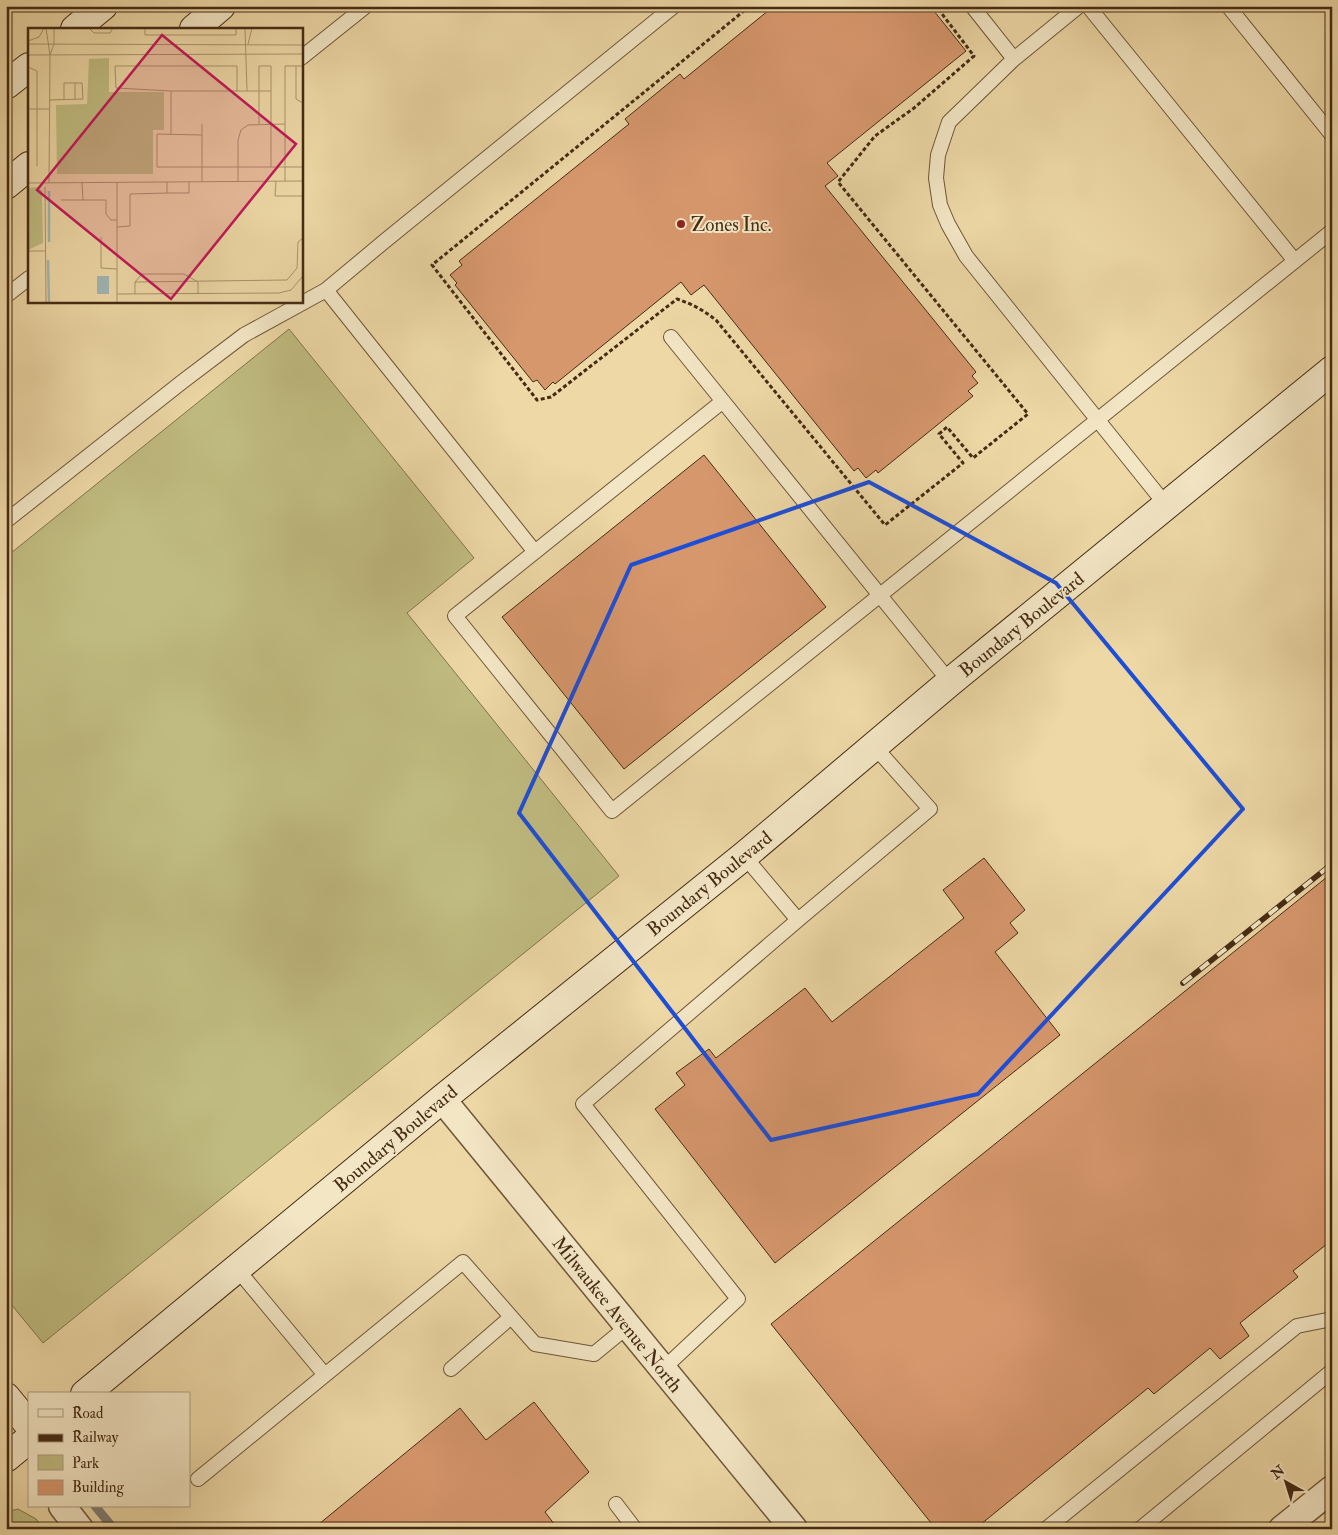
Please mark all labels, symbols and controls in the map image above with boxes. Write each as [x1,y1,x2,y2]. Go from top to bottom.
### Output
inset map [28,28,302,302]
place label: Zones Inc. [691,213,771,237]
marker: Zones Inc. [675,218,687,230]
street label: Boundary Boulevard [954,567,1090,683]
street label: Boundary Boulevard [642,826,778,942]
street label: Boundary Boulevard [329,1080,463,1198]
street label: Milwaukee Avenue North [547,1232,688,1398]
legend [28,1392,190,1508]
text: Road [72,1404,104,1423]
text: Railway [72,1428,119,1447]
text: Park [72,1454,99,1473]
north arrow [1260,1458,1310,1508]
text: N [1267,1461,1289,1483]
text: Building [72,1478,124,1497]

